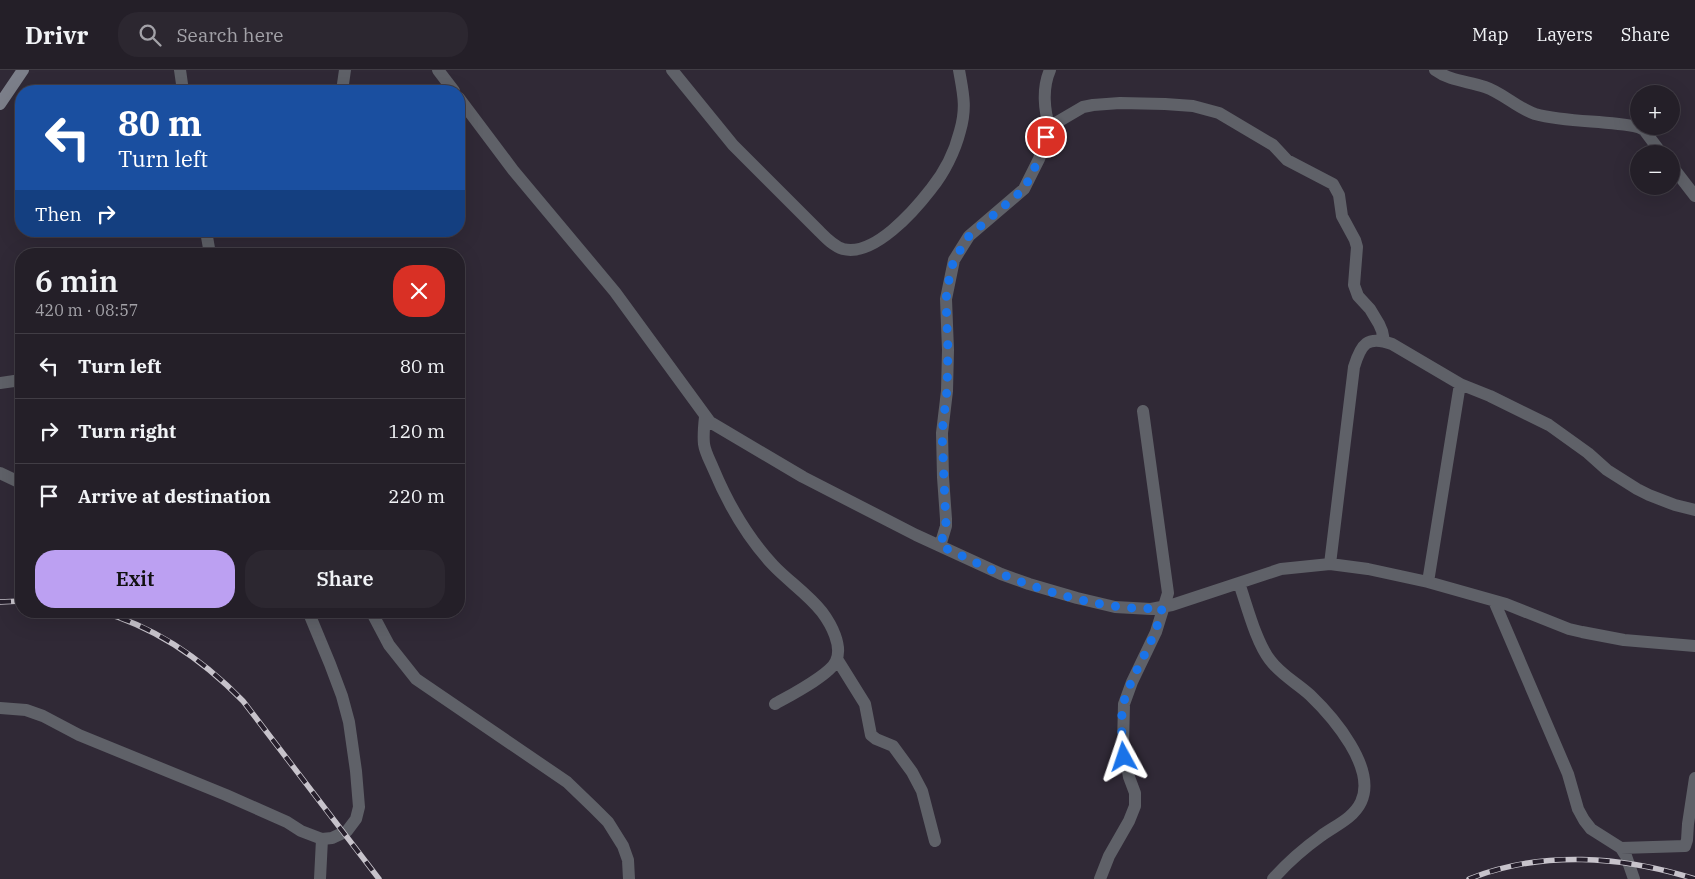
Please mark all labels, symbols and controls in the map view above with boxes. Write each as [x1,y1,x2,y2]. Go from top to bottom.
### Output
search box [118,12,468,57]
text: Drivr [25,19,88,51]
icon: search [136,21,164,49]
text: Search here [176,23,283,47]
text: Map [1472,23,1509,46]
text: Layers [1537,23,1593,46]
text: Share [1621,23,1670,46]
map controls [1630,85,1680,195]
button: + [1630,85,1680,135]
text: 80 m [118,100,202,146]
icon: left [35,105,100,170]
pin [1025,116,1067,158]
icon: arrive [1032,123,1060,151]
text: Turn left [118,144,208,173]
button: − [1630,145,1680,195]
icon: right [92,200,120,228]
text: Then [35,202,82,226]
text: 6 min [35,261,118,300]
button: close [393,265,445,317]
text: 420 m · 08:57 [35,300,138,320]
icon: left [35,352,63,380]
text: Turn left [78,354,161,378]
text: 80 m [400,354,445,378]
icon: right [35,417,63,445]
text: Turn right [78,419,176,443]
text: 120 m [388,419,445,443]
icon: arrive [35,482,63,510]
text: Arrive at destination [78,484,271,508]
text: 220 m [388,484,445,508]
button: Exit [35,550,235,608]
button: Share [245,550,445,608]
position arrow [1097,730,1149,782]

